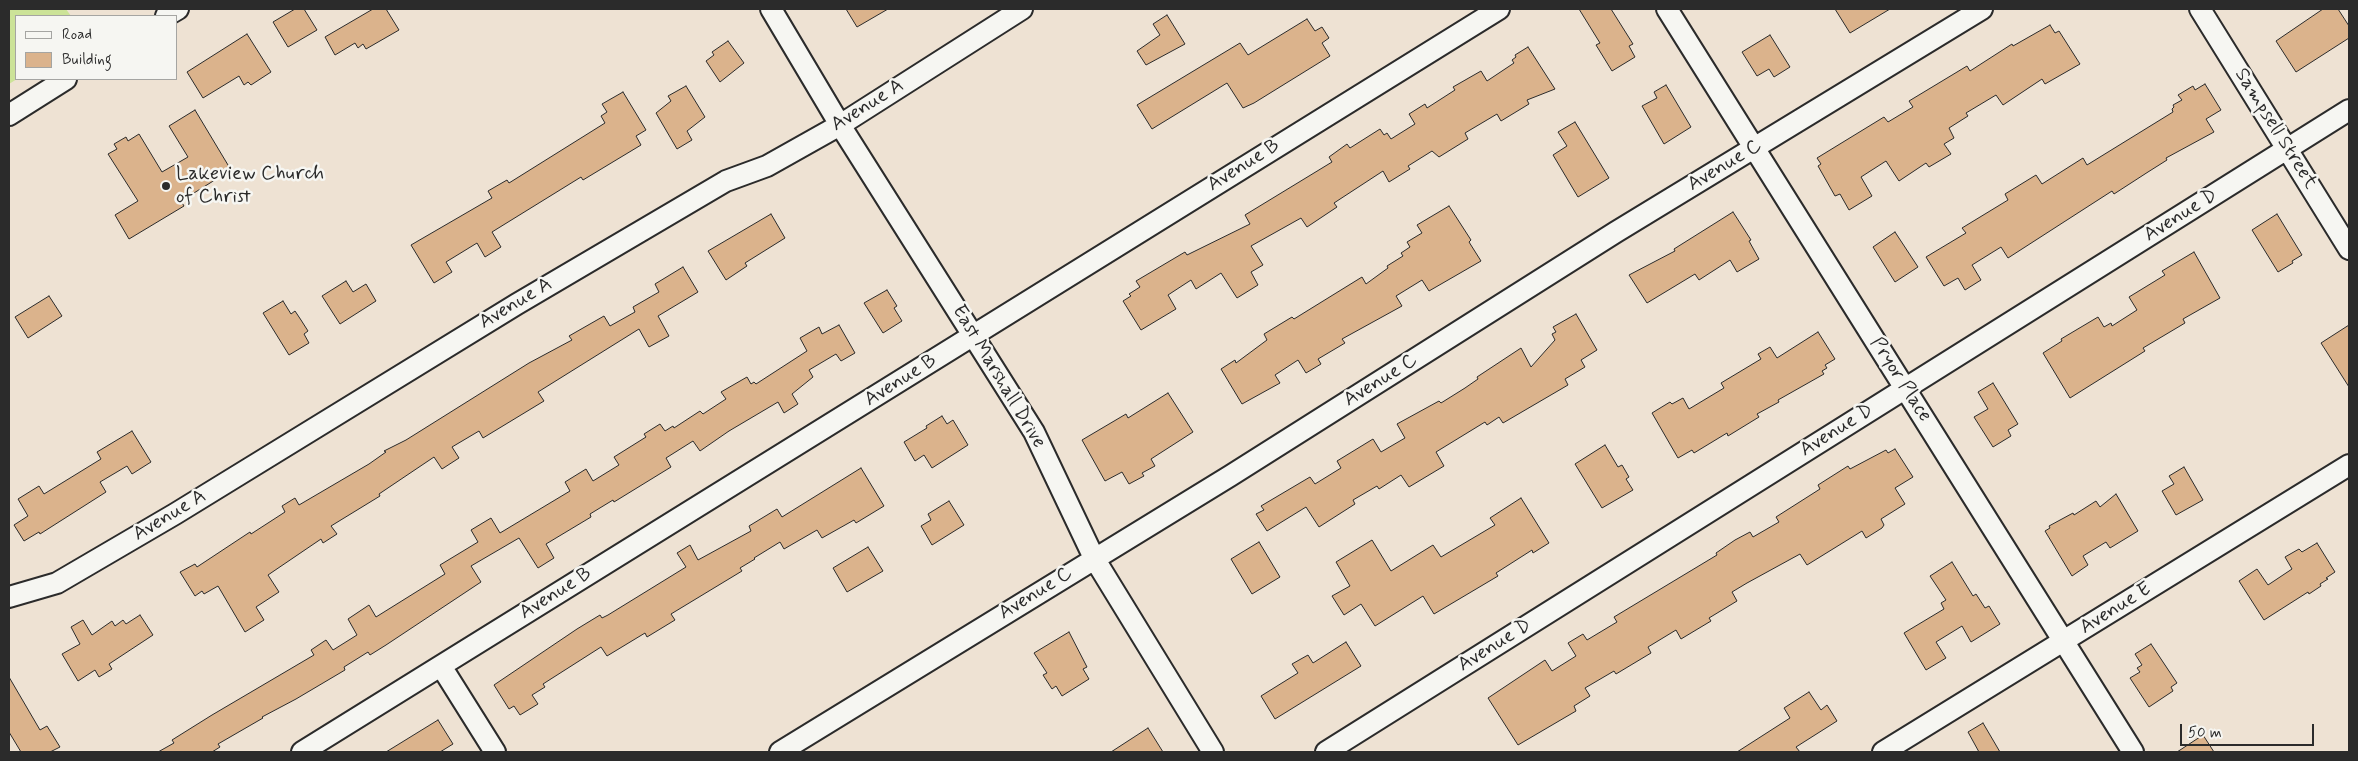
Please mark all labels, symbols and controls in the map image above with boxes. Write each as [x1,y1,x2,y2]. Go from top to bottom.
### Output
legend [15,15,178,80]
text: Road [62,25,92,45]
text: Building [62,50,112,70]
street label: Sampsell Street [2228,64,2322,194]
street label: Avenue A [827,74,909,138]
street label: Avenue B [1203,134,1285,198]
street label: Avenue C [1684,135,1766,197]
place label: Lakeview Church of Christ [176,163,324,210]
marker: Lakeview Church of Christ [160,180,172,192]
street label: Avenue D [2140,184,2222,248]
street label: Avenue A [475,273,557,335]
street label: East Marshall Drive [946,301,1050,453]
street label: Pryor Place [1864,333,1936,427]
street label: Avenue B [860,349,942,413]
street label: Avenue C [1340,349,1422,413]
street label: Avenue D [1796,399,1878,463]
street label: Avenue A [129,485,211,547]
street label: Avenue B [515,562,597,626]
street label: Avenue C [995,562,1077,626]
street label: Avenue E [2076,578,2156,640]
street label: Avenue D [1454,614,1536,678]
scale bar [2183,714,2317,746]
text: 50 m [2188,723,2222,743]

